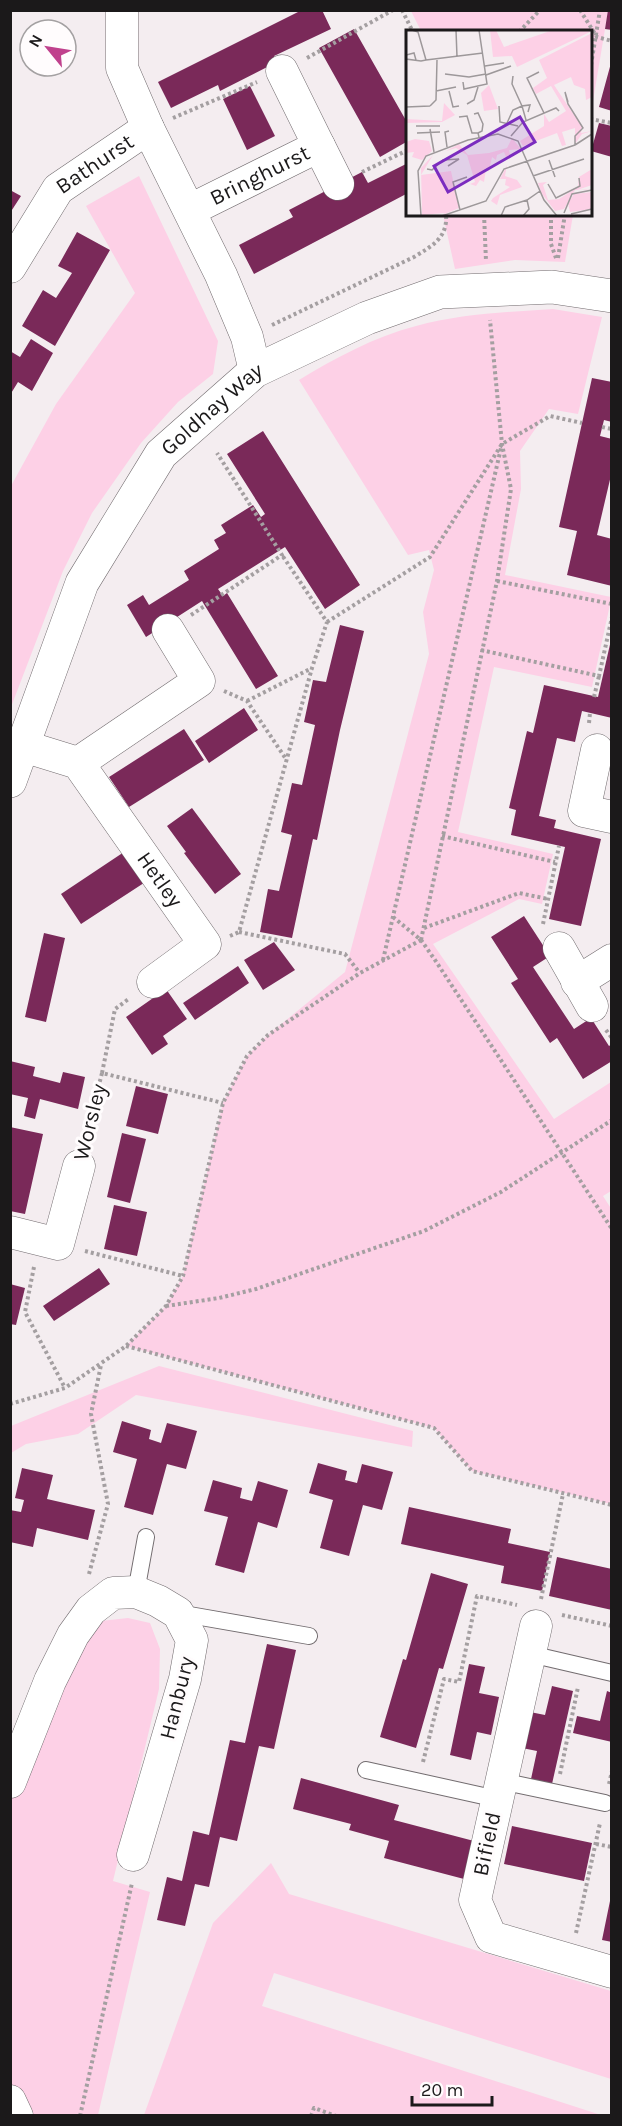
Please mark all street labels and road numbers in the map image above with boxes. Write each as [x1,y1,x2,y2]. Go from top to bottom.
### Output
street label: Bathurst [51,128,139,200]
street label: Bringhurst [206,140,314,211]
street label: Goldhay Way [156,356,266,461]
street label: Hetley [131,847,188,912]
street label: Worsley [68,1081,112,1163]
street label: Hanbury [154,1654,200,1742]
street label: Bifield [468,1810,506,1878]

